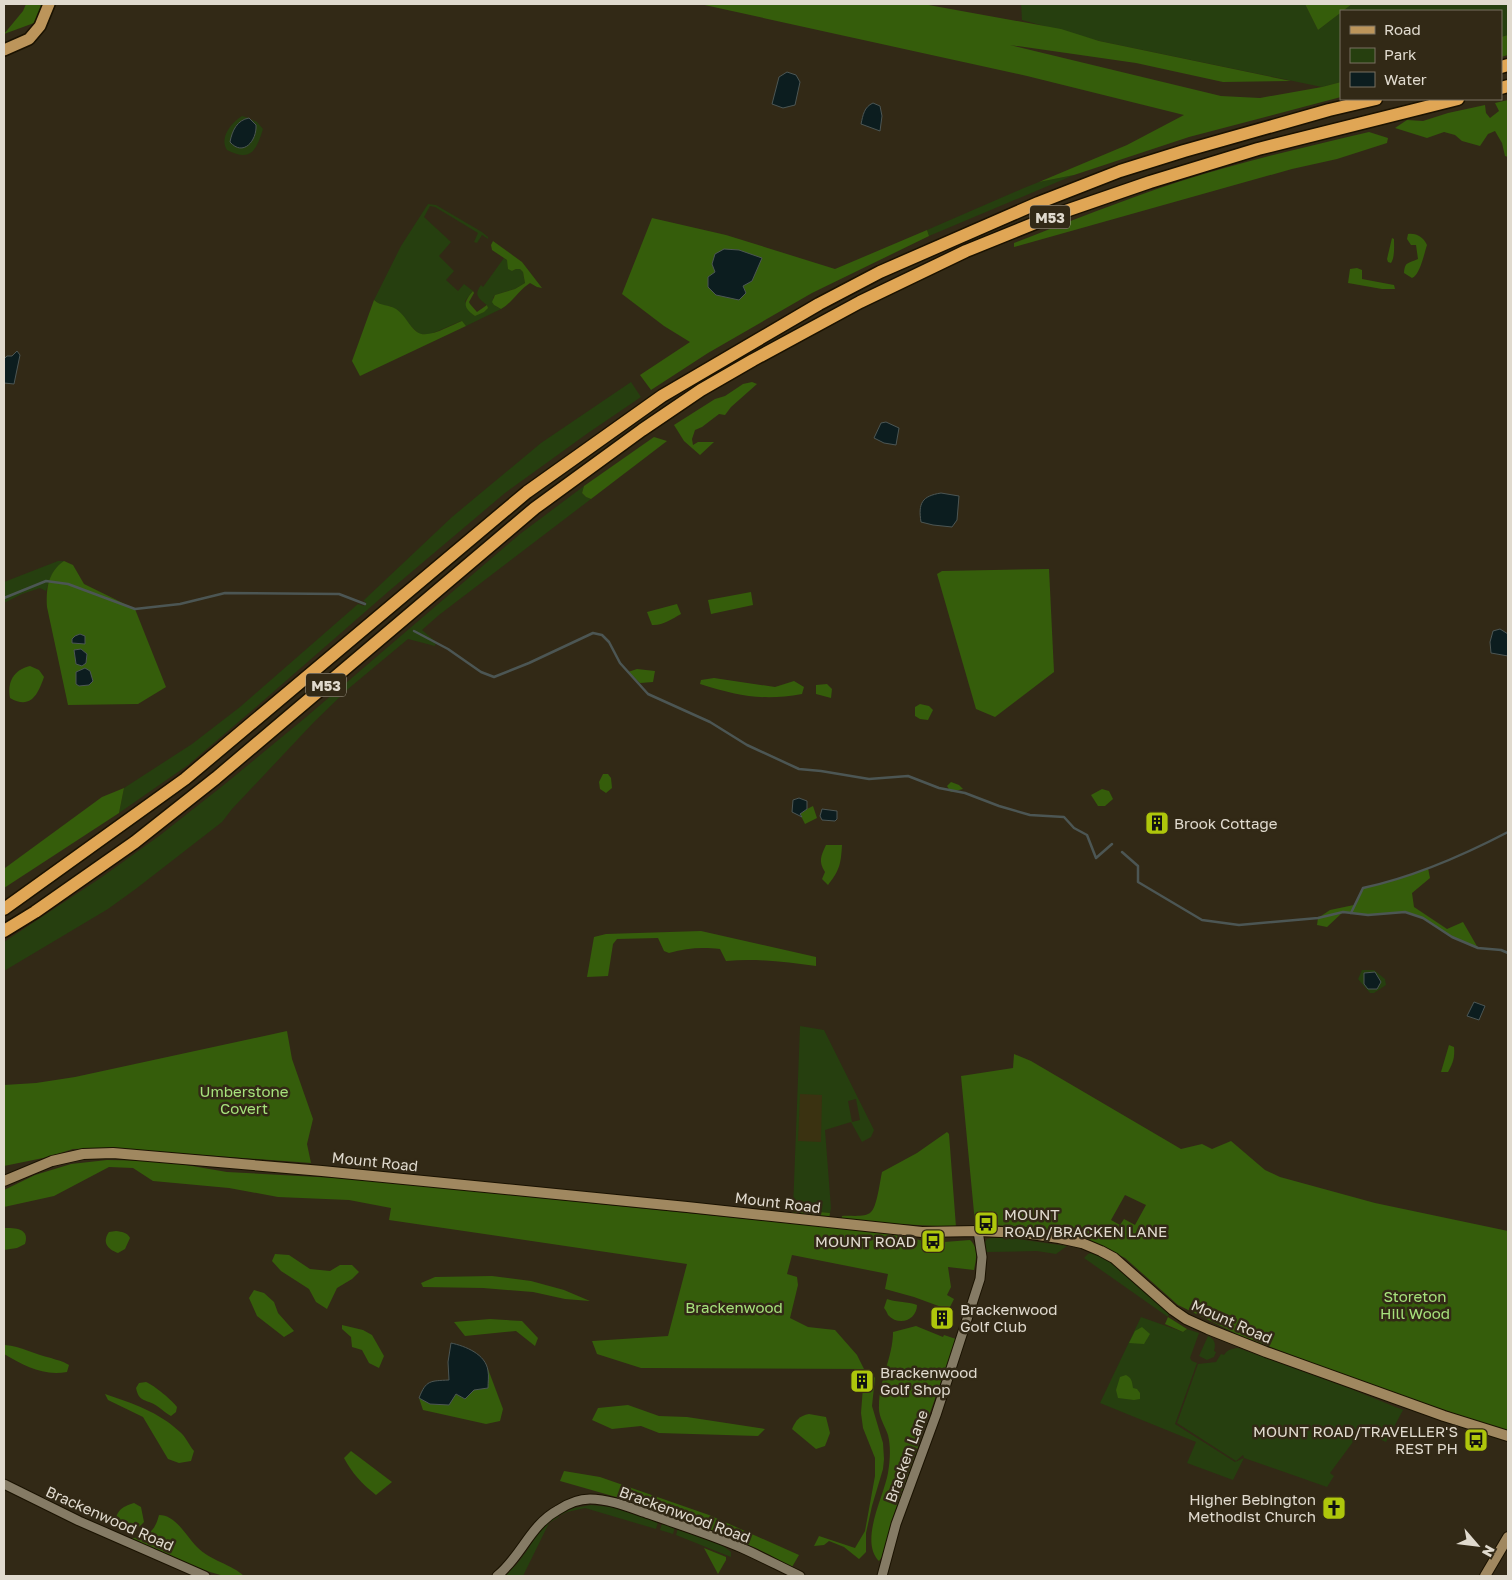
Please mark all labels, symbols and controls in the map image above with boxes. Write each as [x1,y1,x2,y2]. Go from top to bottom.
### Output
legend [1340,10,1502,100]
text: Road [1384,20,1421,38]
text: Park [1384,45,1417,63]
text: Water [1384,70,1427,88]
road number: M53 [1030,206,1070,228]
road number: M53 [306,674,346,696]
building icon: Brook Cottage [1144,810,1170,836]
place label: Brook Cottage [1174,814,1278,832]
park label: Umberstone Covert [200,1082,289,1117]
street label: Mount Road [331,1148,419,1174]
street label: Mount Road [734,1188,822,1216]
place label: MOUNT ROAD/BRACKEN LANE [1004,1205,1167,1240]
bus stop icon: MOUNT ROAD/BRACKEN LANE [973,1210,999,1236]
bus stop icon: MOUNT ROAD [920,1228,946,1254]
place label: MOUNT ROAD [815,1232,916,1250]
park label: Storeton Hill Wood [1380,1287,1450,1322]
street label: Mount Road [1189,1295,1275,1347]
park label: Brackenwood [685,1298,783,1316]
place label: Brackenwood Golf Club [960,1300,1058,1335]
building icon: Brackenwood Golf Club [929,1305,955,1331]
place label: Brackenwood Golf Shop [880,1363,978,1398]
building icon: Brackenwood Golf Shop [849,1368,875,1394]
street label: Bracken Lane [881,1407,931,1505]
place label: MOUNT ROAD/TRAVELLER'S REST PH [1253,1422,1458,1457]
bus stop icon: MOUNT ROAD/TRAVELLER'S REST PH [1463,1427,1489,1453]
street label: Brackenwood Road [43,1482,177,1554]
street label: Brackenwood Road [617,1482,753,1546]
place label: Higher Bebington Methodist Church [1188,1490,1316,1525]
church icon: Higher Bebington Methodist Church [1321,1495,1347,1521]
north arrow [1452,1520,1502,1570]
text: N [1479,1543,1499,1560]

